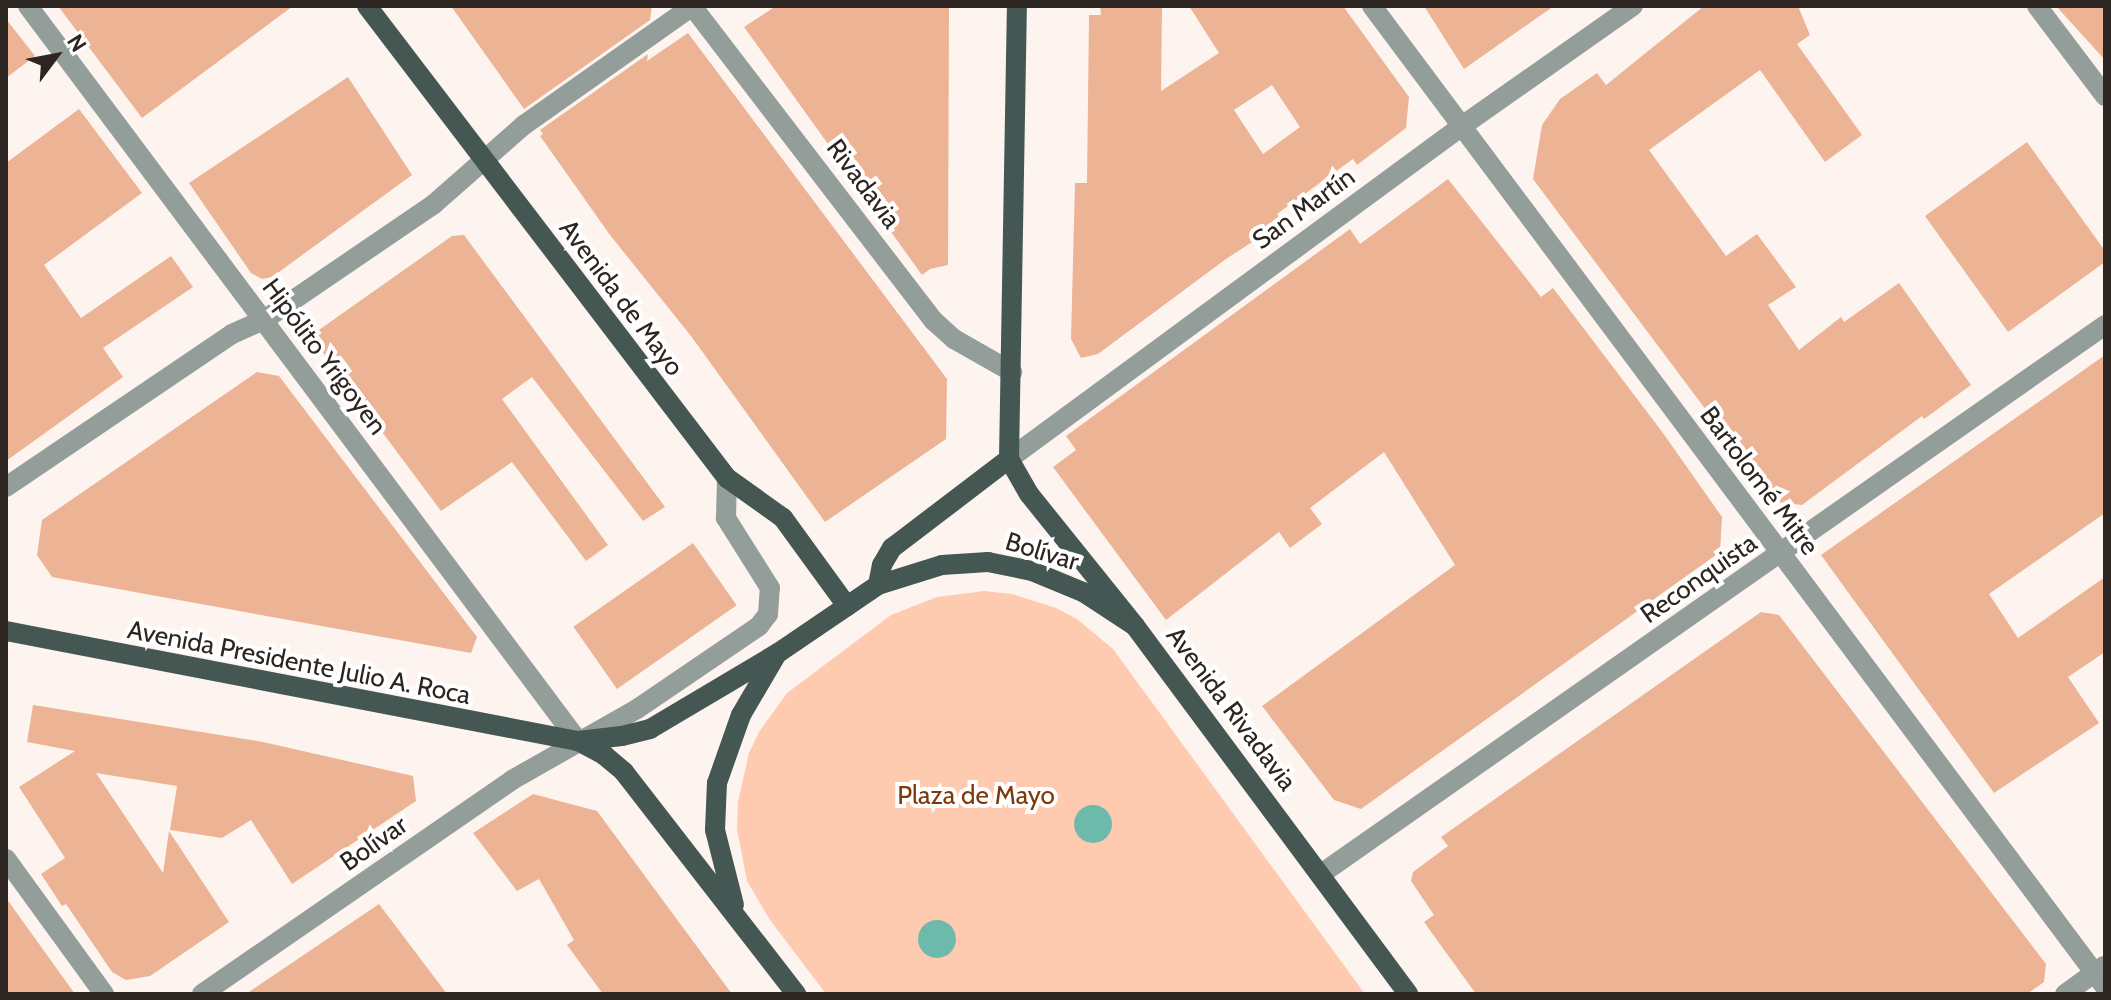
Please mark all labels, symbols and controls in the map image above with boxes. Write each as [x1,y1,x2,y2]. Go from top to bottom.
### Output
north arrow [16,16,96,96]
text: N [61,29,92,57]
street label: Rivadavia [819,133,907,235]
street label: San Martín [1247,162,1361,256]
street label: Avenida de Mayo [552,214,690,382]
street label: Hipólito Yrigoyen [255,273,393,441]
street label: Bartolomé Mitre [1693,401,1825,561]
street label: Bolívar [1002,526,1082,578]
street label: Reconquista [1635,528,1763,630]
street label: Avenida Presidente Julio A. Roca [125,614,473,712]
street label: Avenida Rivadavia [1159,621,1303,797]
park label: Plaza de Mayo [897,780,1055,812]
street label: Bolívar [334,810,414,878]

